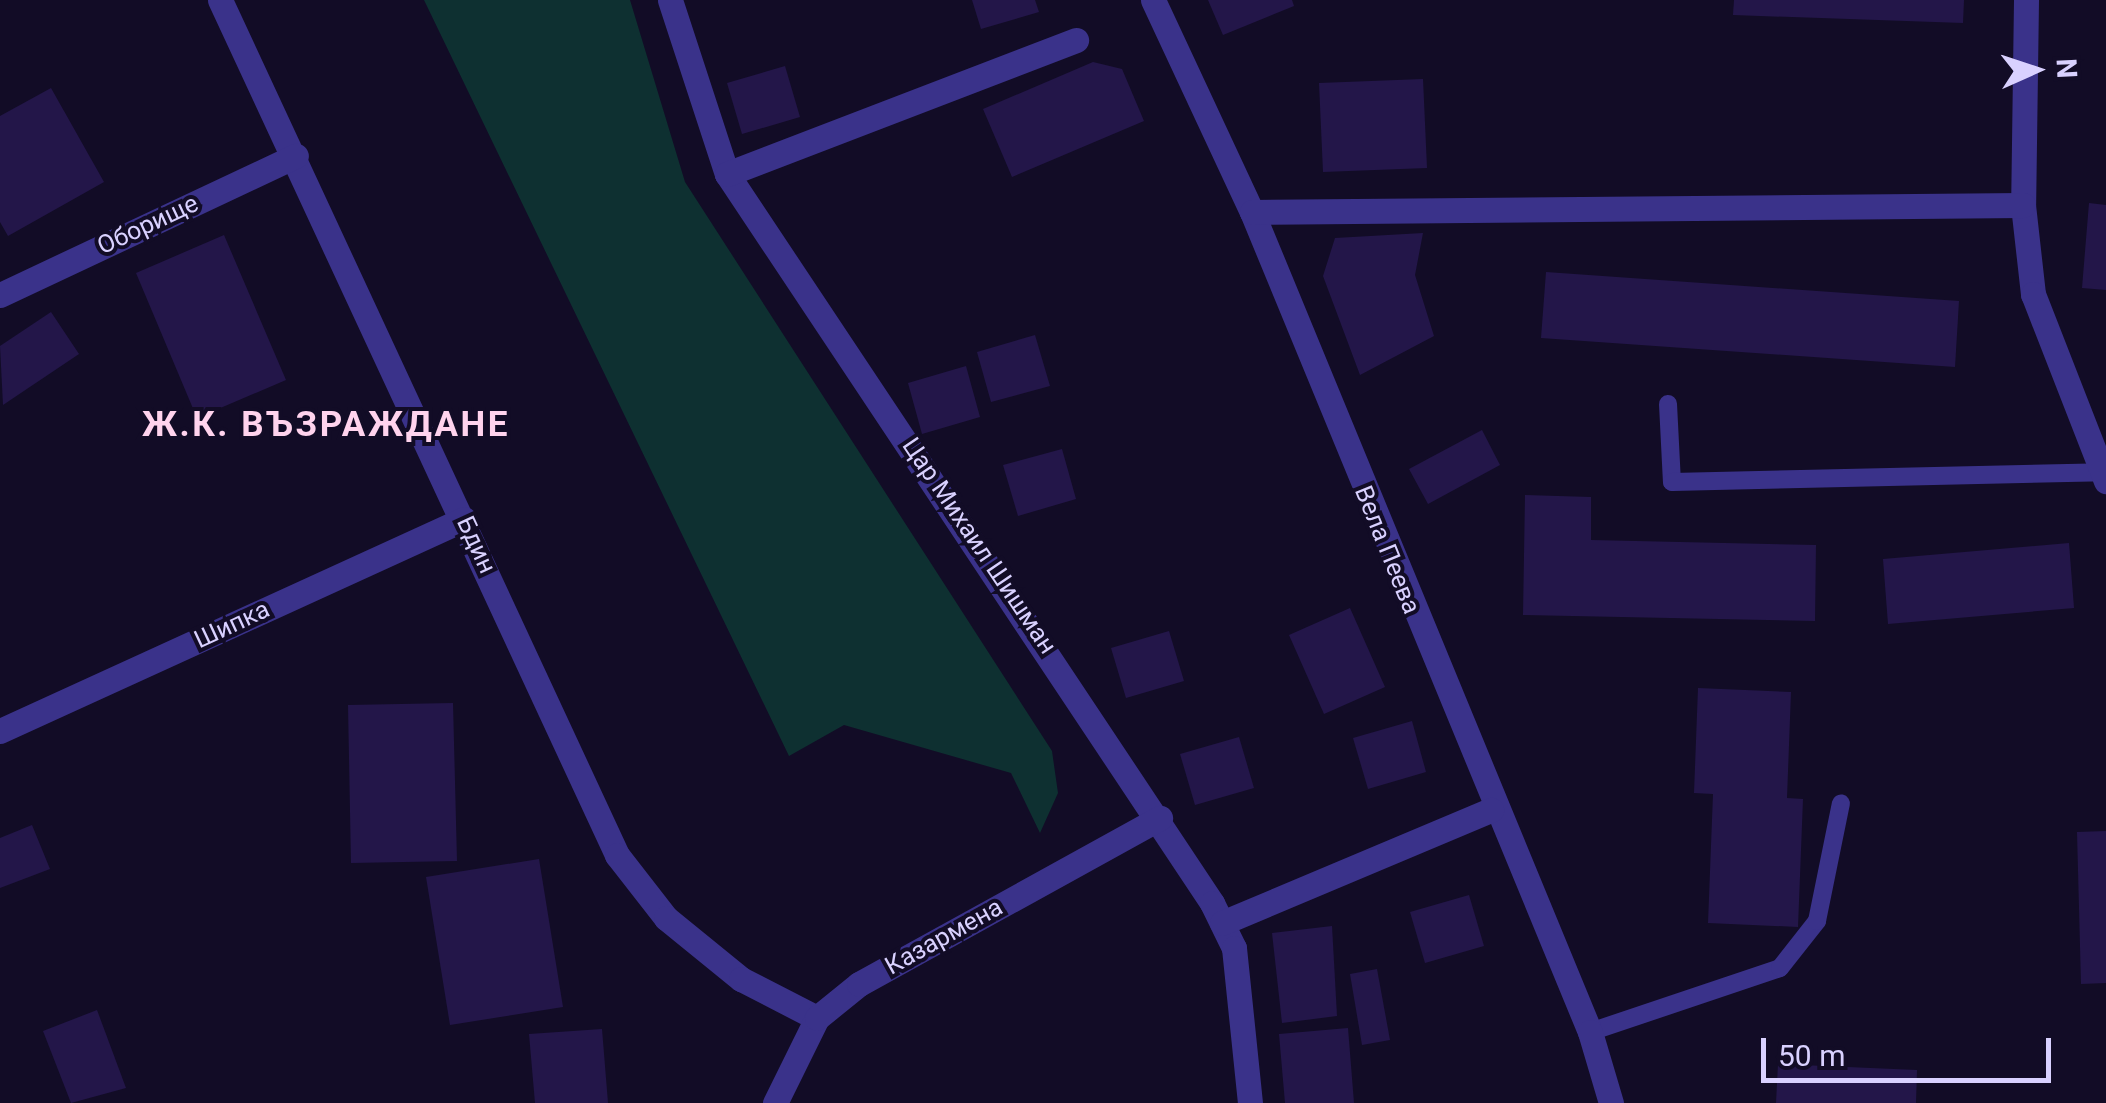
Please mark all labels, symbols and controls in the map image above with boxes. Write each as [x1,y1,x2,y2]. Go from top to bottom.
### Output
north arrow [1986,20,2086,120]
text: N [2049,58,2083,79]
street label: Оборище [93,189,203,261]
district label: Ж.К. ВЪЗРАЖДАНЕ [142,404,510,446]
street label: Цар Михаил Шишман [895,432,1063,660]
street label: Вела Пеева [1348,482,1426,618]
street label: Бдин [450,512,502,578]
street label: Шипка [190,595,274,655]
street label: Казармена [880,892,1008,982]
scale bar [1766,1018,2056,1080]
text: 50 m [1778,1038,1845,1073]

